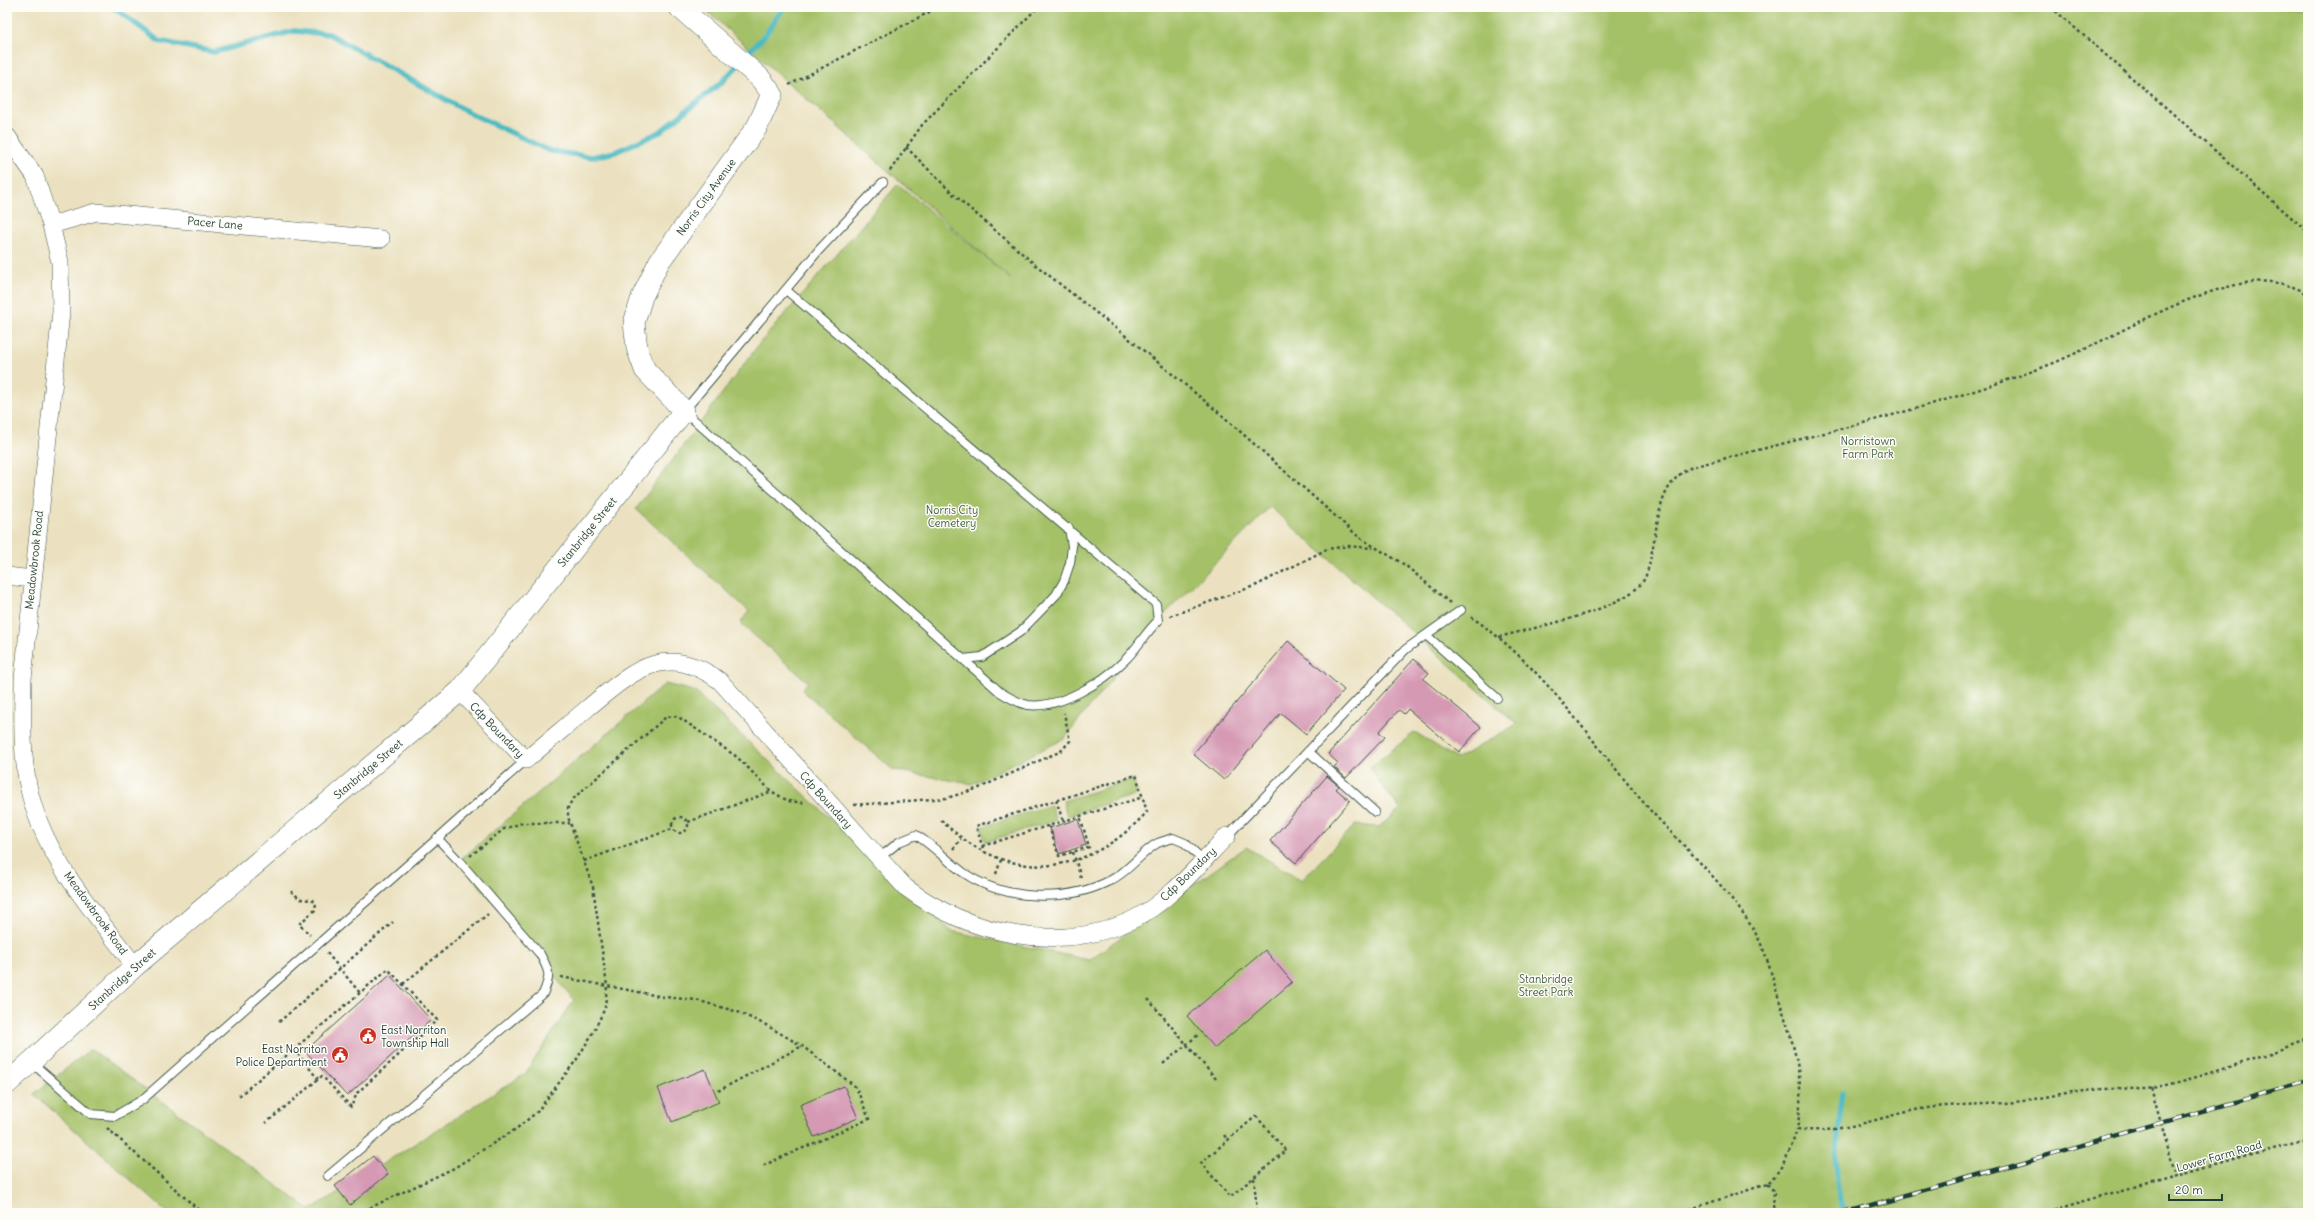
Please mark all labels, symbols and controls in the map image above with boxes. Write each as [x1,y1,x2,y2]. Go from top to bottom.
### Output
street label: Norris City Avenue [673,156,739,238]
street label: Pacer Lane [187,214,243,232]
park label: Norristown Farm Park [1840,434,1896,461]
street label: Stanbridge Street [555,494,620,570]
park label: Norris City Cemetery [926,503,978,530]
street label: Meadowbrook Road [22,509,46,610]
street label: Cdp Boundary [467,699,527,761]
street label: Stanbridge Street [331,736,406,802]
street label: Cdp Boundary [797,768,855,832]
street label: Cdp Boundary [1157,844,1219,904]
street label: Meadowbrook Road [61,869,131,958]
street label: Stanbridge Street [85,945,159,1013]
park label: Stanbridge Street Park [1519,972,1574,999]
place label: East Norriton Township Hall [381,1023,449,1050]
public building icon: East Norriton Township Hall [358,1026,378,1046]
place label: East Norriton Police Department [236,1042,327,1069]
public building icon: East Norriton Police Department [330,1045,350,1065]
street label: Lower Farm Road [2175,1137,2264,1175]
scale bar [2169,1176,2222,1202]
text: 20 m [2175,1182,2203,1197]

